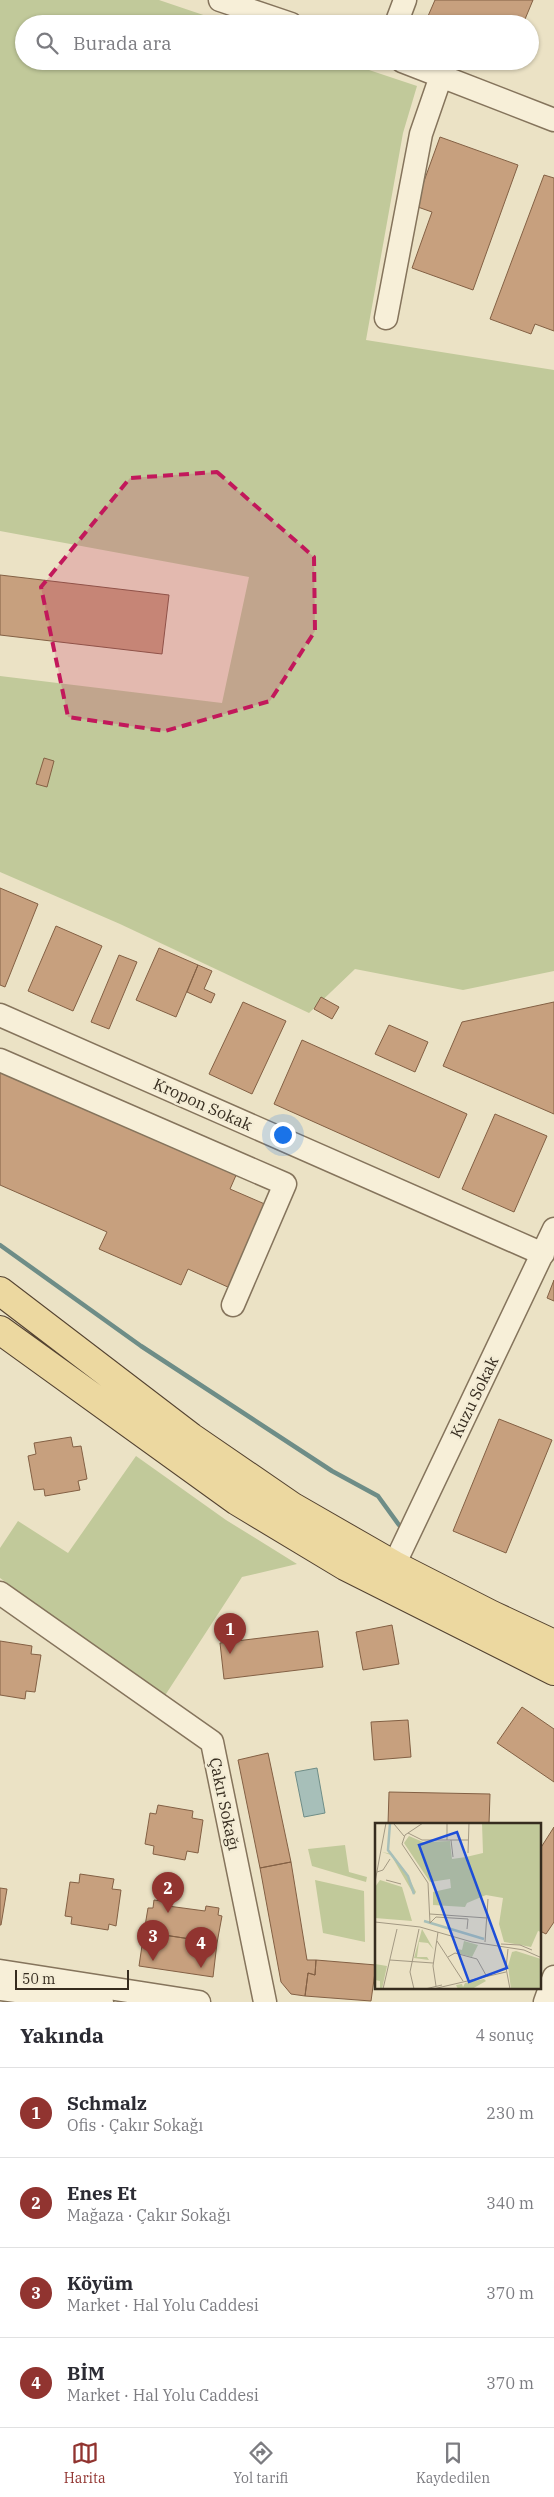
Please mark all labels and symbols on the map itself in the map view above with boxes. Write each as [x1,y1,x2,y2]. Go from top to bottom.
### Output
street label: Kropon Sokak [150,1073,256,1135]
your location [270,1122,296,1148]
street label: Kuzu Sokak [446,1352,503,1441]
pin: 1 [214,1613,246,1654]
street label: Çakır Sokağı [205,1756,245,1852]
inset map [375,1823,542,1990]
pin: 2 [152,1872,184,1913]
pin: 3 [137,1920,169,1961]
pin: 4 [185,1927,217,1968]
scale bar [15,1967,129,1990]

